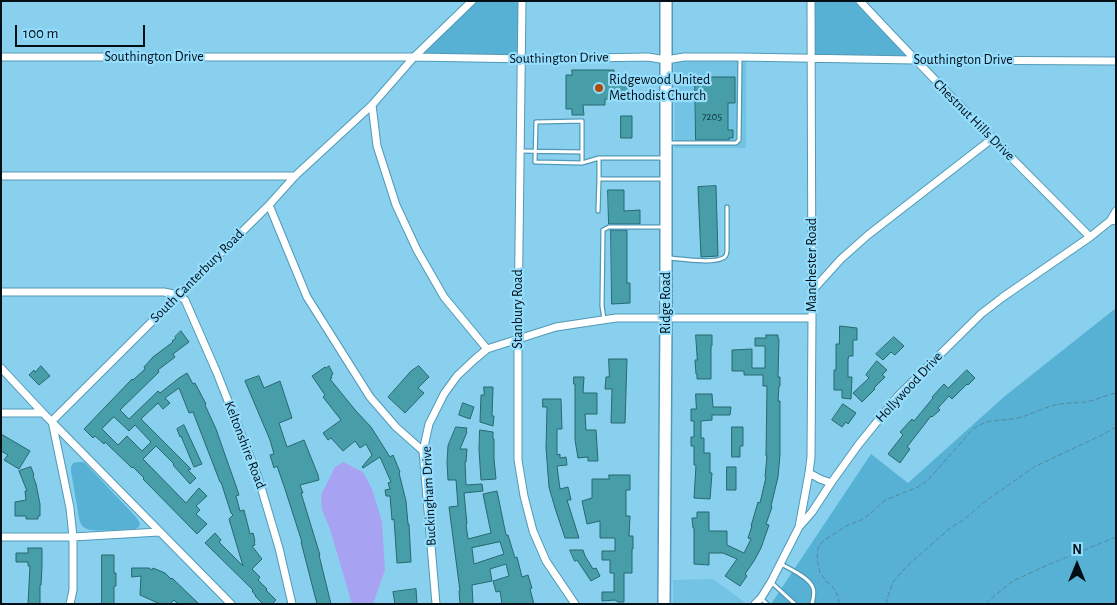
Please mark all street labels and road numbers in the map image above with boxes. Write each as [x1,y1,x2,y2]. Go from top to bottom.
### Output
street label: Southington Drive [104,49,204,65]
street label: Southington Drive [509,49,609,67]
street label: Southington Drive [913,52,1013,68]
street label: Chestnut Hills Drive [930,76,1018,164]
street label: Manchester Road [804,218,820,312]
street label: South Canterbury Road [147,226,247,326]
street label: Stanbury Road [510,269,526,349]
street label: Ridge Road [658,272,674,334]
street label: Hollywood Drive [872,348,946,426]
street label: Keltonshire Road [221,399,269,491]
street label: Buckingham Drive [418,446,440,546]

